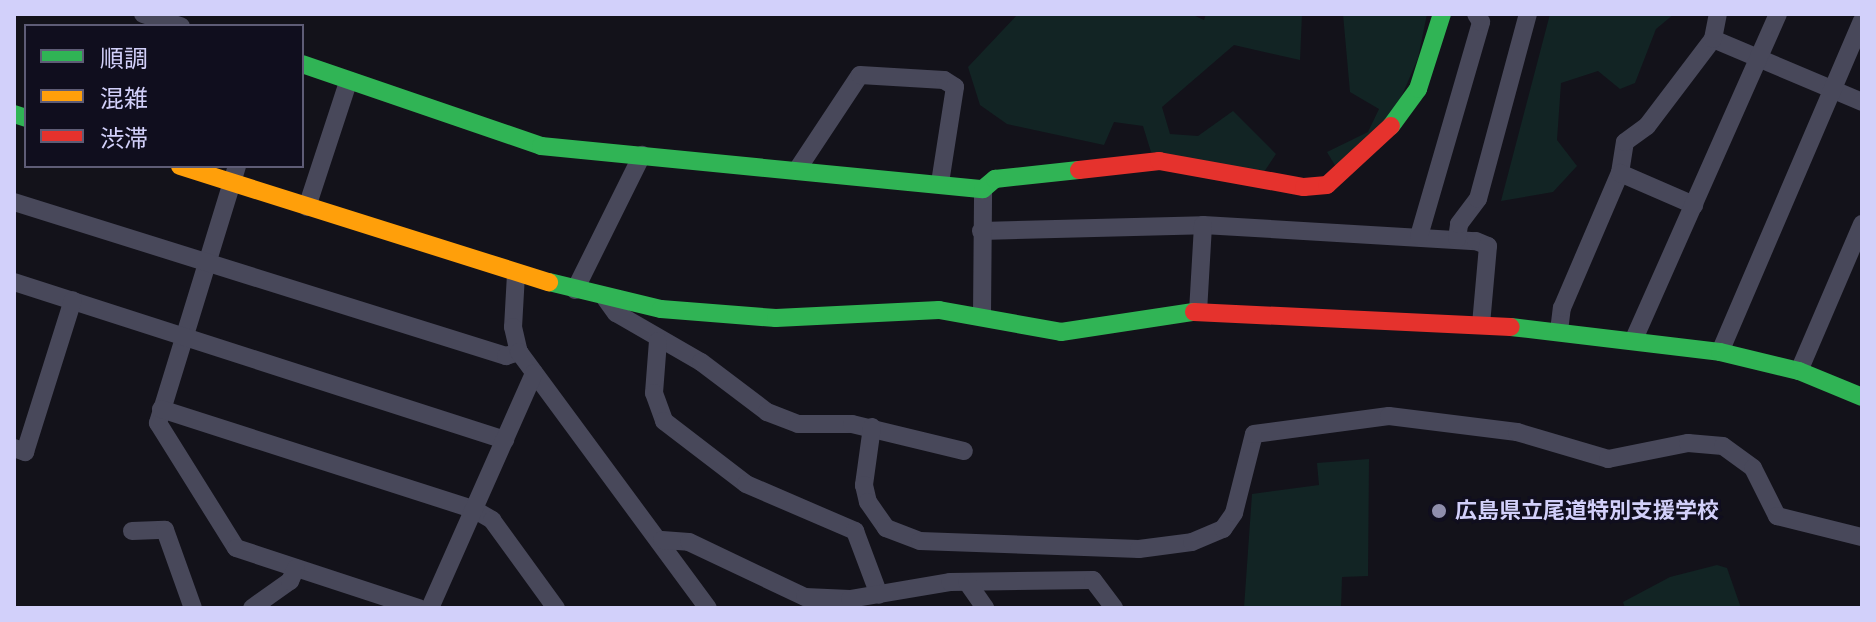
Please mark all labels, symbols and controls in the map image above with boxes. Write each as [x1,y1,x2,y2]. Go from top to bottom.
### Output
legend [24,24,304,168]
text: 順調 [100,44,148,73]
text: 混雑 [100,84,148,113]
text: 渋滞 [100,124,148,153]
place label: 広島県立尾道特別支援学校 [1455,498,1719,524]
marker: 広島県立尾道特別支援学校 [1430,502,1448,520]

